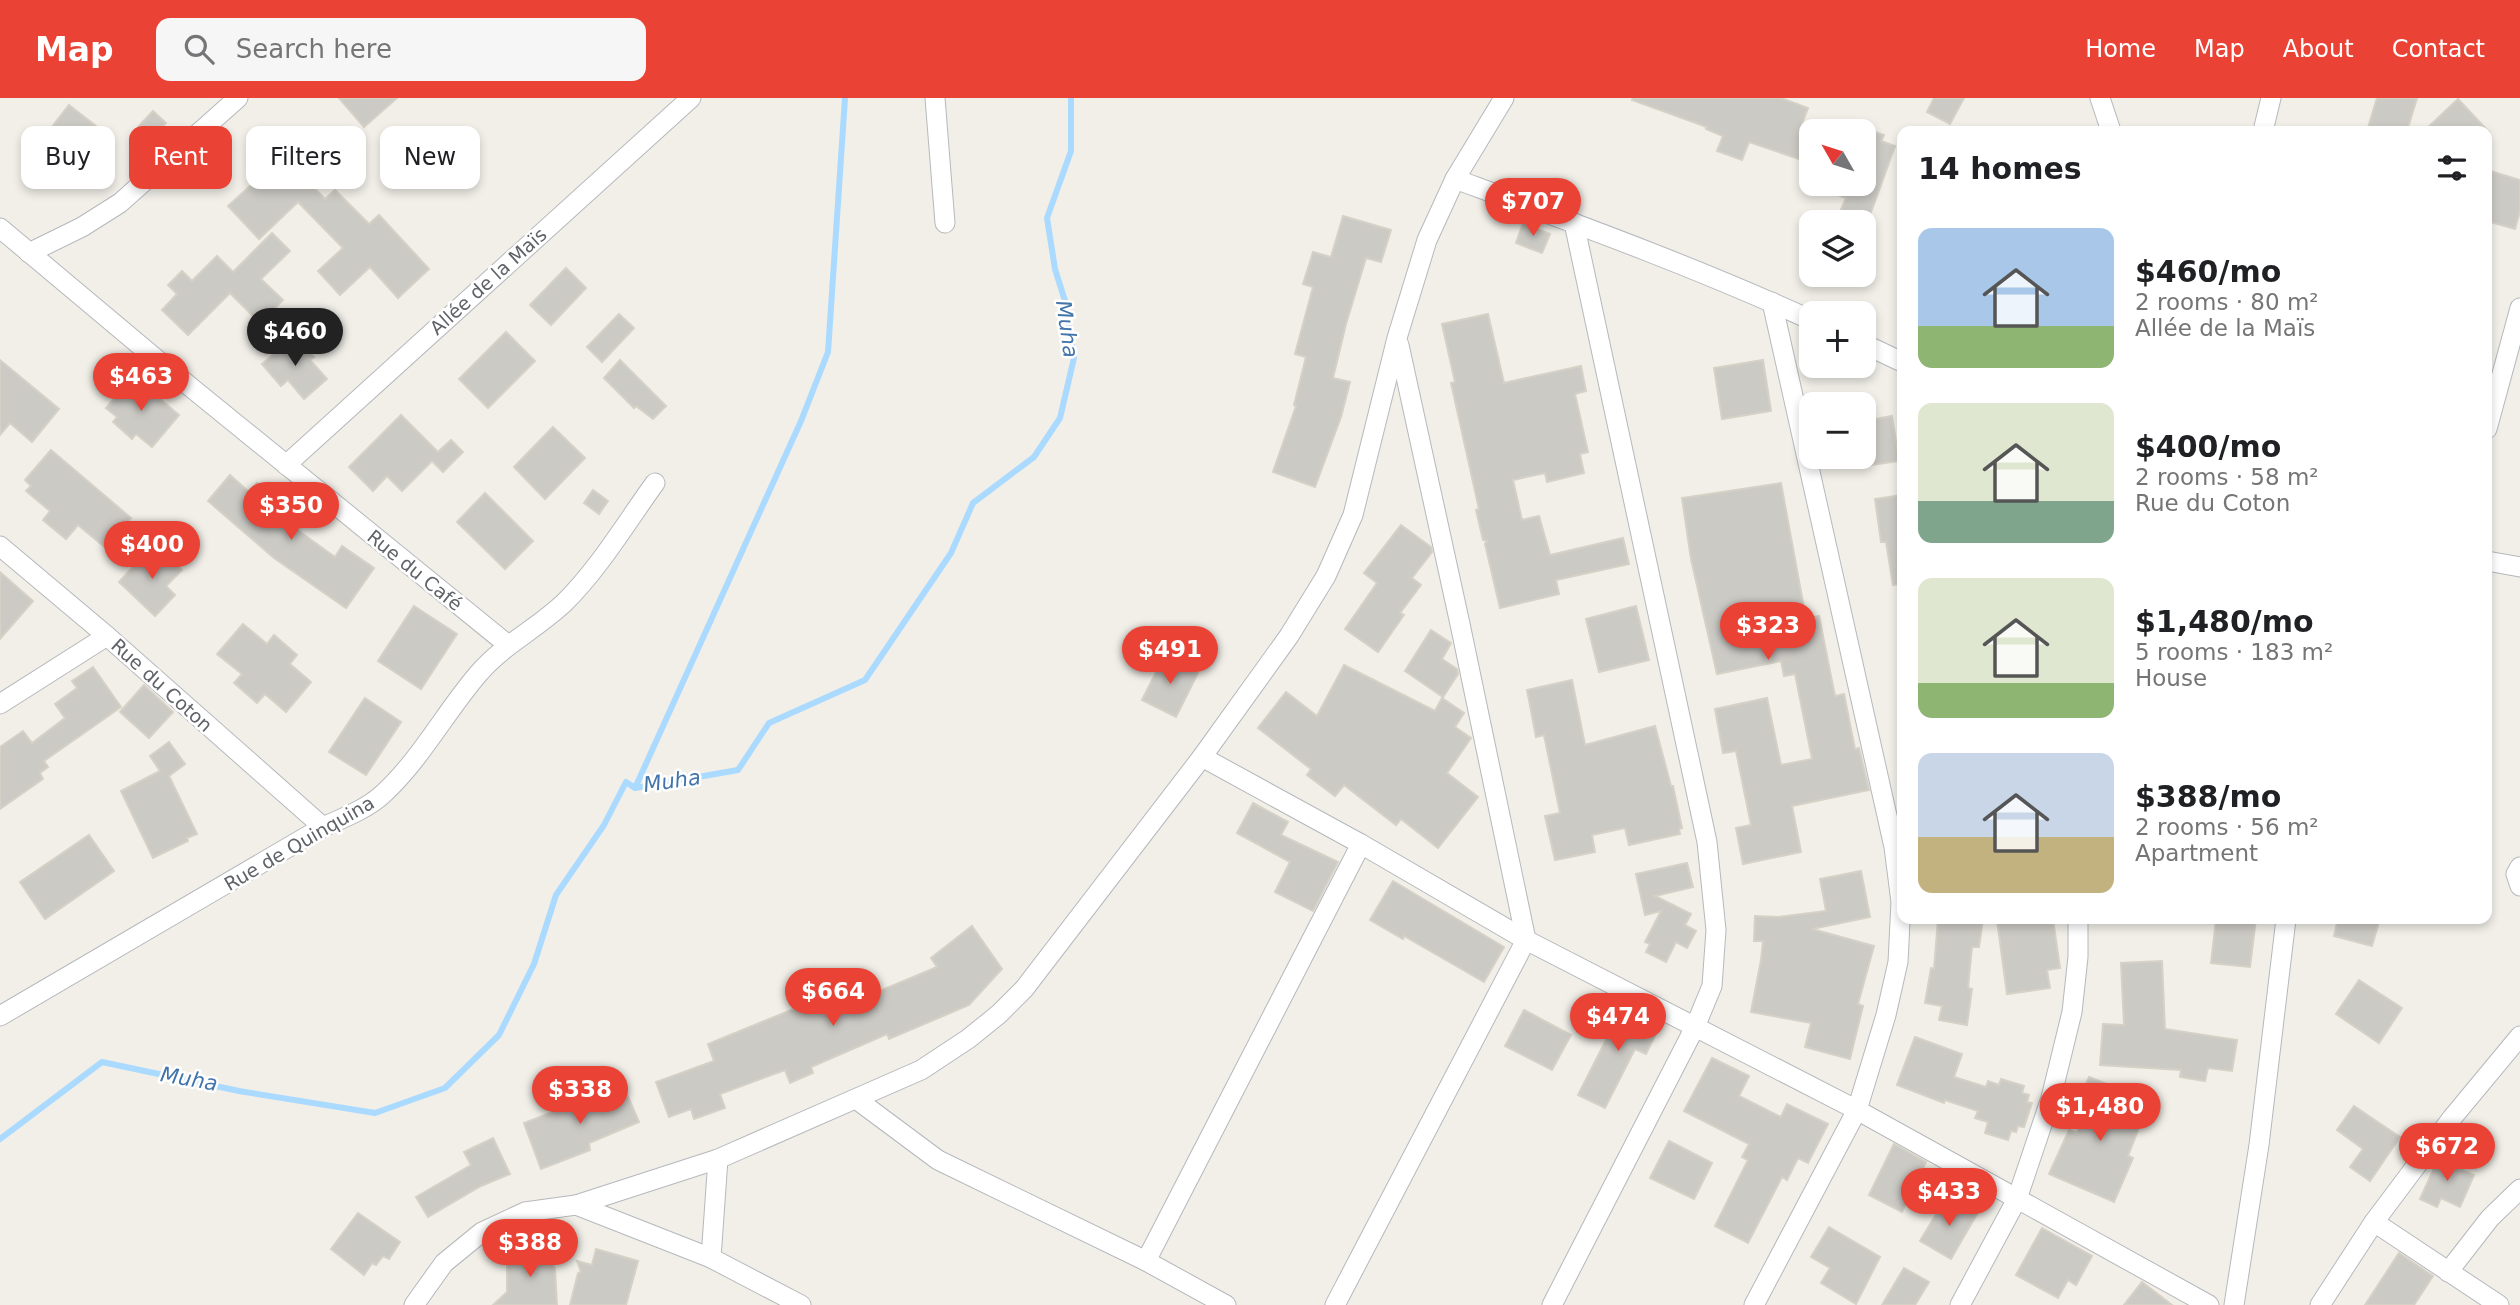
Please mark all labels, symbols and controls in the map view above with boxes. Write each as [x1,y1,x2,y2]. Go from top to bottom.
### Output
search box [156,18,646,81]
text: Map [35,30,114,69]
icon: search [180,30,218,68]
text: Search here [236,34,392,64]
text: Home [2085,35,2156,63]
text: Map [2194,35,2245,63]
text: About [2283,35,2354,63]
text: Contact [2392,35,2485,63]
north arrow [1799,119,1876,196]
map controls [1799,119,1876,469]
chip: Buy [21,126,115,189]
chip: Rent [129,126,232,189]
chip: Filters [246,126,366,189]
chip: New [380,126,480,189]
icon: filters [2433,149,2471,187]
text: 14 homes [1918,151,2082,186]
pin: $707 [1492,178,1574,238]
text: $707 [1501,188,1565,214]
button: layers [1799,210,1876,287]
street label: Allée de la Maïs [425,223,551,339]
text: $460/mo [2135,254,2281,289]
icon: home [1974,256,2058,340]
text: 2 rooms · 80 m² [2135,289,2319,315]
water label: Muha [1051,299,1083,359]
button: + [1799,301,1876,378]
pin: $460 [254,308,336,368]
text: Allée de la Maïs [2135,315,2315,341]
text: $460 [263,318,327,344]
pin: $463 [100,354,182,413]
text: $463 [109,363,173,389]
button: − [1799,392,1876,469]
text: $400/mo [2135,429,2281,464]
icon: home [1974,431,2058,515]
text: 2 rooms · 58 m² [2135,464,2319,490]
pin: $350 [250,482,332,542]
text: Rue du Coton [2135,490,2290,516]
text: $350 [259,492,323,518]
pin: $400 [111,522,193,581]
street label: Rue du Café [363,525,467,615]
text: $400 [120,531,184,557]
pin: $323 [1727,602,1809,662]
text: $1,480/mo [2135,604,2314,639]
icon: home [1974,606,2058,690]
text: $323 [1736,612,1800,638]
pin: $491 [1129,626,1211,686]
street label: Rue du Coton [107,634,217,736]
text: $491 [1138,636,1202,662]
text: 5 rooms · 183 m² [2135,639,2333,665]
text: House [2135,665,2207,691]
water label: Muha [642,765,702,797]
text: $388/mo [2135,779,2281,814]
icon: home [1974,781,2058,865]
street label: Rue de Quinquina [220,791,378,895]
text: 2 rooms · 56 m² [2135,814,2319,840]
text: Apartment [2135,840,2258,866]
pin: $664 [792,968,874,1028]
text: $664 [801,978,865,1004]
pin: $474 [1577,993,1659,1053]
text: $474 [1586,1003,1650,1029]
water label: Muha [159,1062,219,1096]
pin: $338 [539,1066,621,1126]
text: $338 [548,1076,612,1102]
pin: $1,480 [2043,1084,2157,1143]
text: $1,480 [2056,1093,2144,1119]
pin: $672 [2406,1124,2488,1183]
text: $672 [2415,1133,2479,1159]
pin: $433 [1908,1168,1990,1228]
text: $433 [1917,1178,1981,1204]
pin: $388 [489,1220,571,1279]
text: $388 [498,1229,562,1255]

